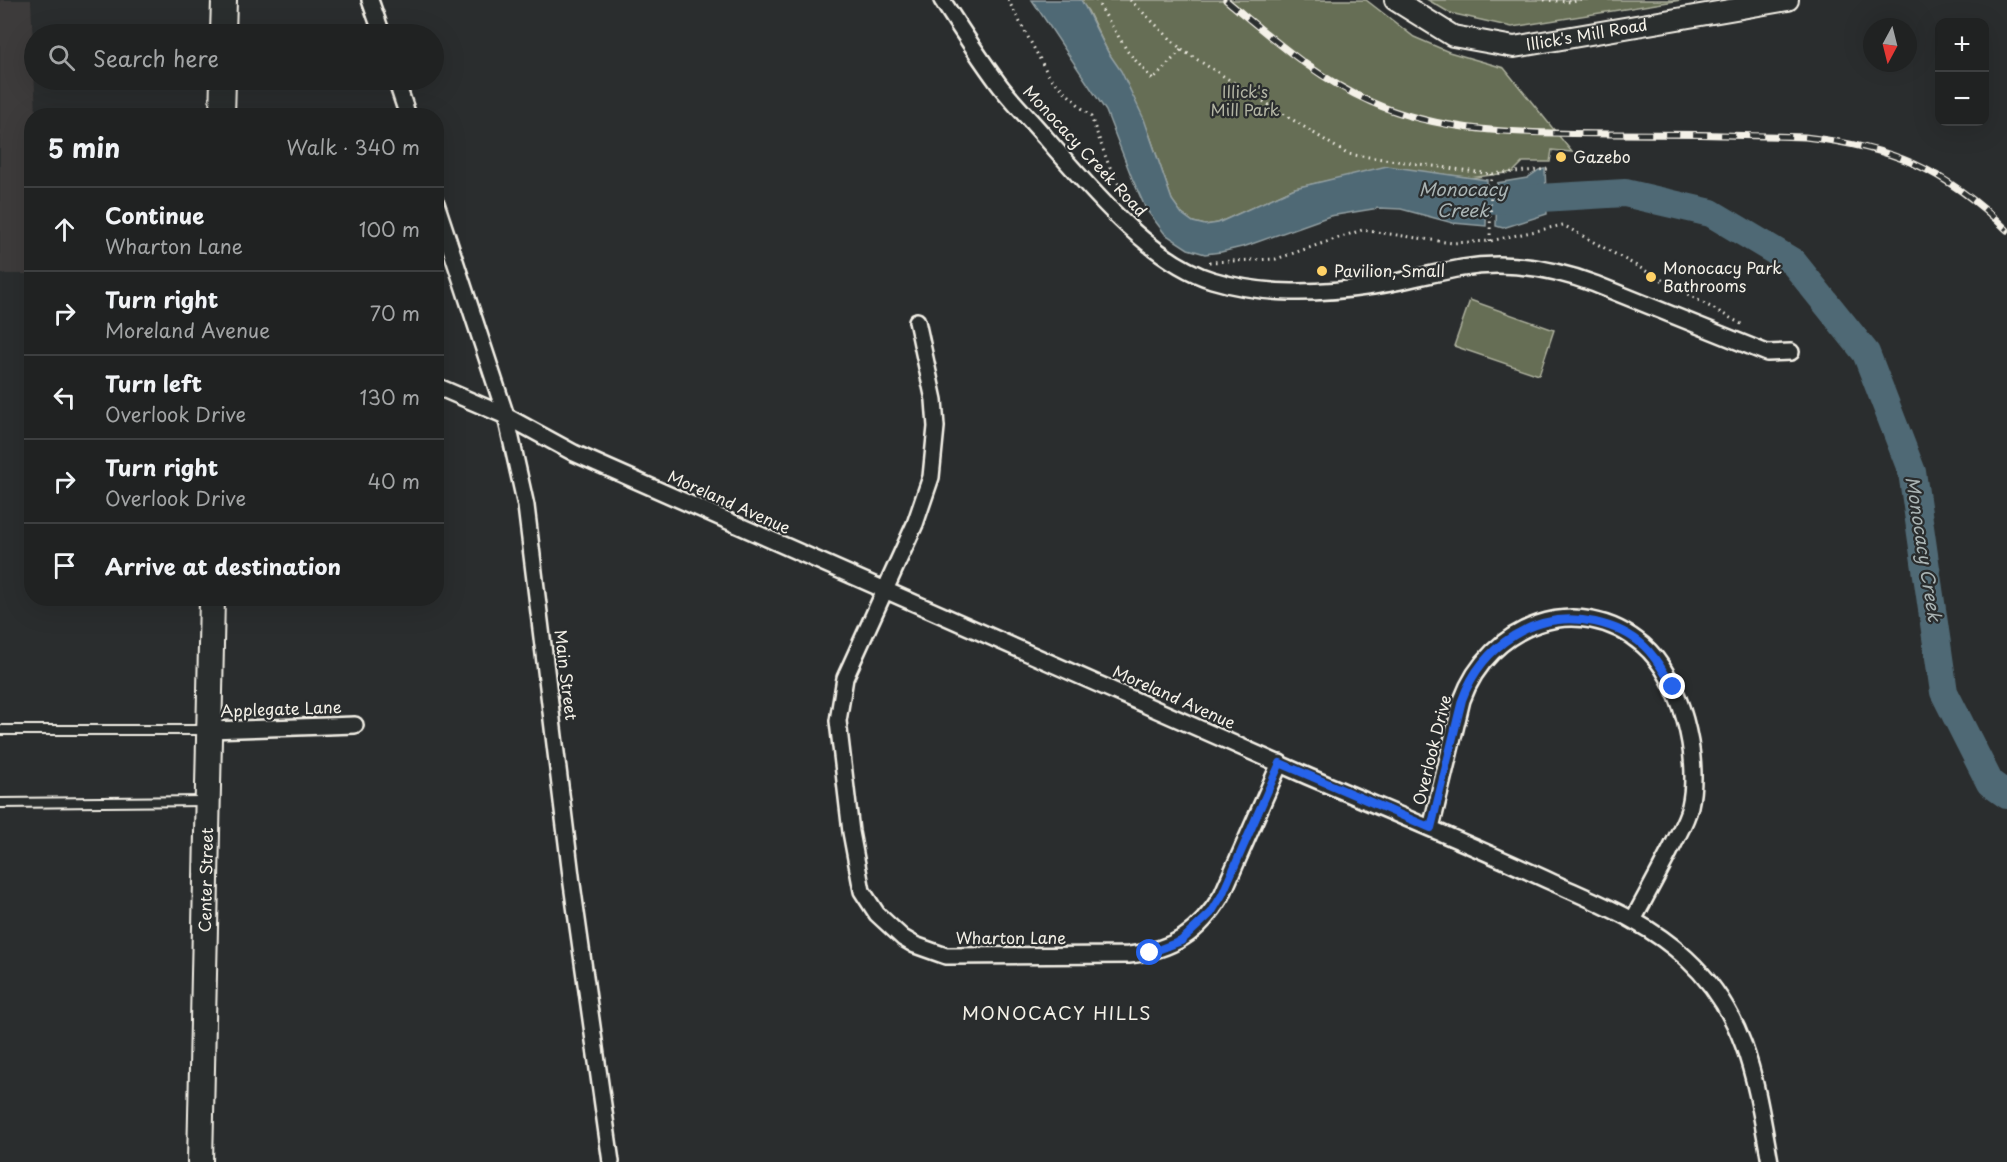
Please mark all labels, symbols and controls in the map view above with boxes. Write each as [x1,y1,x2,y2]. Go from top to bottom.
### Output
street label: Illick's Mill Road [1524,11,1649,56]
north arrow [1863,18,1917,72]
map controls [1935,18,1989,126]
button: + [1935,18,1989,72]
search box [24,24,444,90]
icon: search [45,41,78,74]
text: Search here [93,41,219,74]
button: − [1935,72,1989,126]
street label: Monocacy Creek Road [1018,79,1153,221]
park label: Illick's Mill Park [1210,79,1280,121]
text: 5 min [48,128,120,167]
text: Walk · 340 m [287,132,420,162]
place label: Gazebo [1573,144,1631,168]
marker: Gazebo [1554,150,1568,164]
water label: Monocacy Creek [1419,175,1509,223]
text: Continue [105,198,204,231]
icon: ahead [48,213,81,246]
text: 100 m [359,214,420,244]
text: Wharton Lane [105,231,243,261]
place label: Monocacy Park Bathrooms [1663,255,1782,297]
place label: Pavilion, Small [1334,258,1445,282]
marker: Pavilion, Small [1315,264,1329,278]
marker: Monocacy Park Bathrooms [1644,270,1658,284]
text: Turn right [105,282,218,315]
icon: right [48,297,81,330]
text: 70 m [370,298,420,328]
text: Moreland Avenue [105,315,270,345]
text: Turn left [105,366,202,399]
icon: left [48,381,81,414]
text: 130 m [360,382,420,412]
text: Overlook Drive [105,399,246,429]
text: Turn right [105,450,218,483]
street label: Moreland Avenue [664,463,795,539]
icon: right [48,465,81,498]
text: 40 m [368,466,420,496]
water label: Monocacy Creek [1900,474,1949,624]
text: Overlook Drive [105,483,246,513]
icon: arrive [48,549,81,582]
text: Arrive at destination [105,549,341,582]
street label: Main Street [550,628,585,722]
street label: Moreland Avenue [1109,658,1240,734]
route end [1659,673,1685,699]
street label: Overlook Drive [1406,692,1456,807]
street label: Applegate Lane [220,694,342,722]
street label: Center Street [192,827,218,933]
street label: Wharton Lane [956,925,1066,949]
route start [1136,939,1162,965]
district label: MONOCACY HILLS [962,999,1152,1026]

